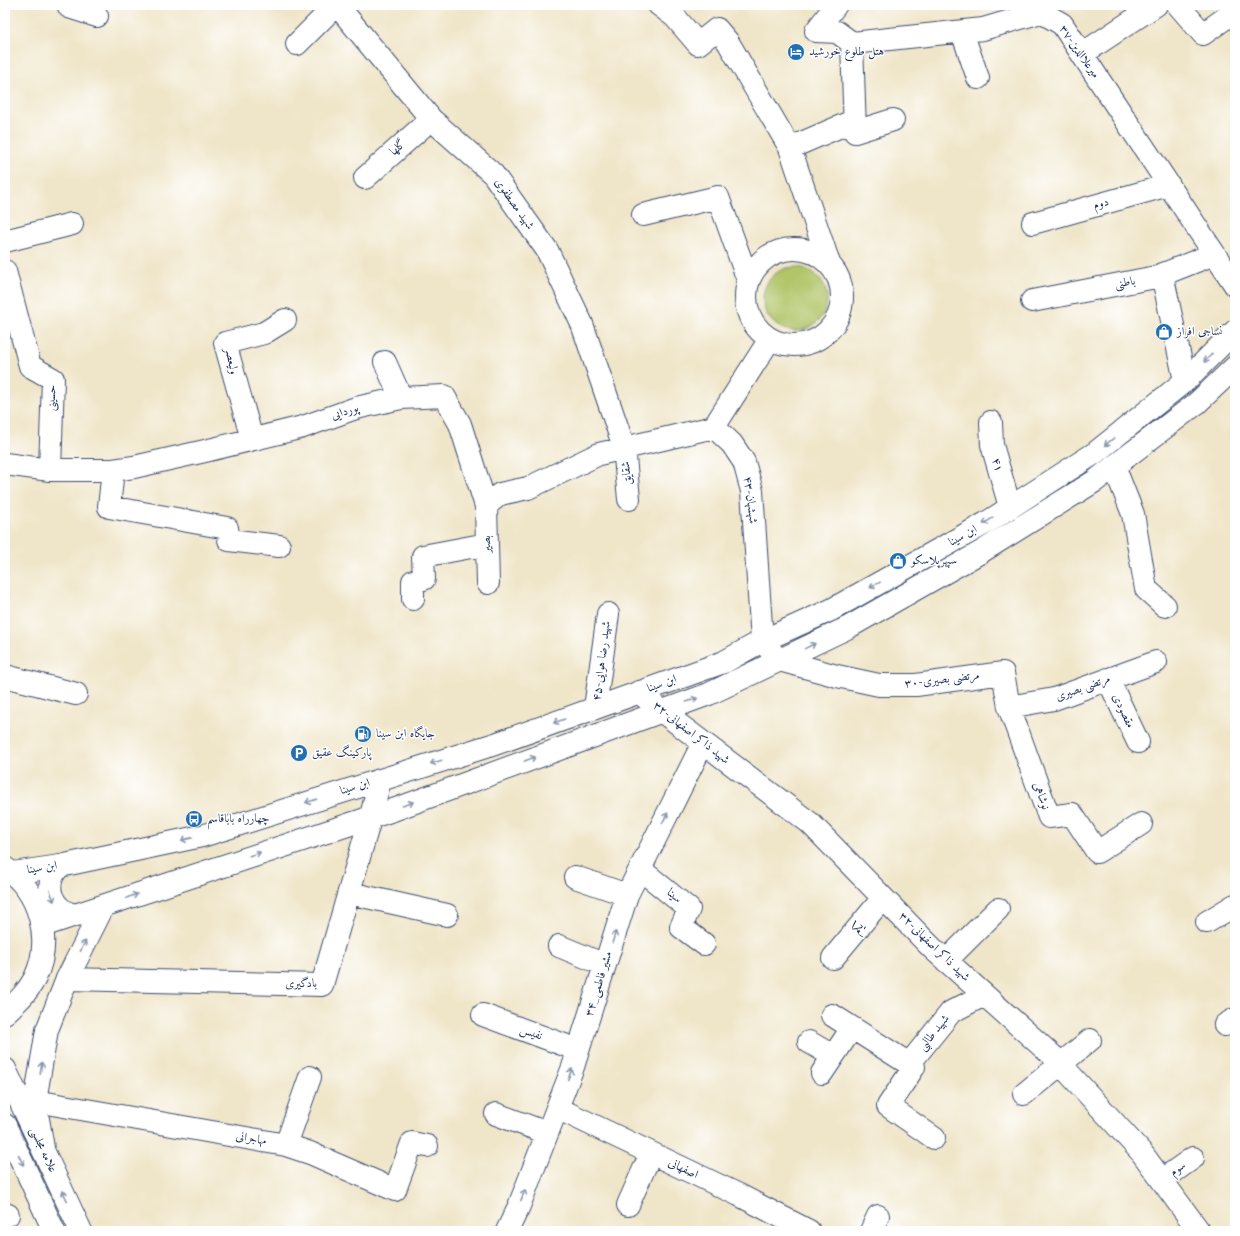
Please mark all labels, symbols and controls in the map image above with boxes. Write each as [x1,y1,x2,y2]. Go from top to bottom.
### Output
street label: ۳۷-میرعلاالدین [1056,23,1102,81]
hotel icon: هتل طلوع خورشید [786,42,806,62]
place label: هتل طلوع خورشید [809,46,884,62]
street label: گلها [386,136,408,158]
street label: شهید مصطفوی [491,176,536,232]
street label: دوم [1092,196,1111,216]
street label: باطنی [1114,275,1137,293]
shop icon: نساجی افراز [1154,322,1174,342]
place label: نساجی افراز [1176,326,1223,339]
street label: ولیعصر [221,345,240,376]
one-way arrow [1203,353,1212,363]
street label: حسینی [46,384,60,411]
street label: پوردایی [330,402,361,424]
one-way arrow [1103,438,1114,447]
street label: ۴۱ [989,457,1005,473]
street label: شقایق [620,460,635,485]
street label: ۴۳-شهشهان [740,476,759,525]
one-way arrow [982,518,994,526]
street label: ابن سینا [947,523,980,549]
street label: بصیر [481,535,493,555]
shop icon: سپهرپلاسکو [888,551,908,571]
place label: سپهرپلاسکو [910,554,957,569]
one-way arrow [869,582,881,589]
street label: ۴۵-شهید رضا هوایی [591,620,614,702]
one-way arrow [803,642,815,649]
street label: ۳۰-مرتضی بصیری [904,669,980,693]
street label: ابن سینا [646,673,679,695]
street label: مرتضی بصیری [1054,673,1113,705]
street label: مقصودی [1109,692,1136,731]
one-way arrow [685,696,697,704]
street label: ۳۲-شهید ذاکر اصفهانی [650,698,733,767]
one-way arrow [552,718,565,725]
fuel station icon: جایگاه ابن سینا [353,724,373,744]
place label: جایگاه ابن سینا [376,725,435,741]
parking icon: پارکینگ عقیق [289,743,309,763]
place label: پارکینگ عقیق [312,744,372,761]
one-way arrow [524,754,536,762]
one-way arrow [429,759,442,766]
street label: ابن سینا [339,777,372,797]
street label: نوشاهی [1030,781,1051,812]
one-way arrow [305,798,318,805]
one-way arrow [402,800,414,808]
bus stop icon: چهارراه باباقاسم [184,809,204,829]
place label: چهارراه باباقاسم [207,813,270,830]
one-way arrow [662,813,670,825]
one-way arrow [181,836,194,844]
one-way arrow [249,850,261,858]
street label: ابن سینا [26,860,58,876]
street label: سینا [664,886,684,906]
one-way arrow [49,890,56,903]
one-way arrow [126,892,139,899]
street label: ۳۲-شهید ذاکر اصفهانی [896,909,973,984]
street label: یکم [848,918,870,938]
one-way arrow [610,931,618,943]
one-way arrow [80,940,87,952]
street label: ۳۴_مشیر فاطمی [583,950,617,1019]
street label: بادگیری [285,976,317,990]
street label: شهید طالبی [916,1013,954,1055]
street label: نفیس [518,1023,544,1044]
one-way arrow [37,1062,45,1075]
one-way arrow [567,1069,575,1081]
street label: علامه مجلسی [26,1125,59,1176]
street label: مهاجرانی [235,1130,268,1149]
one-way arrow [18,1154,26,1166]
street label: اصفهانی [666,1157,700,1182]
street label: سوم [1168,1159,1191,1182]
one-way arrow [61,1190,68,1202]
one-way arrow [519,1190,527,1202]

